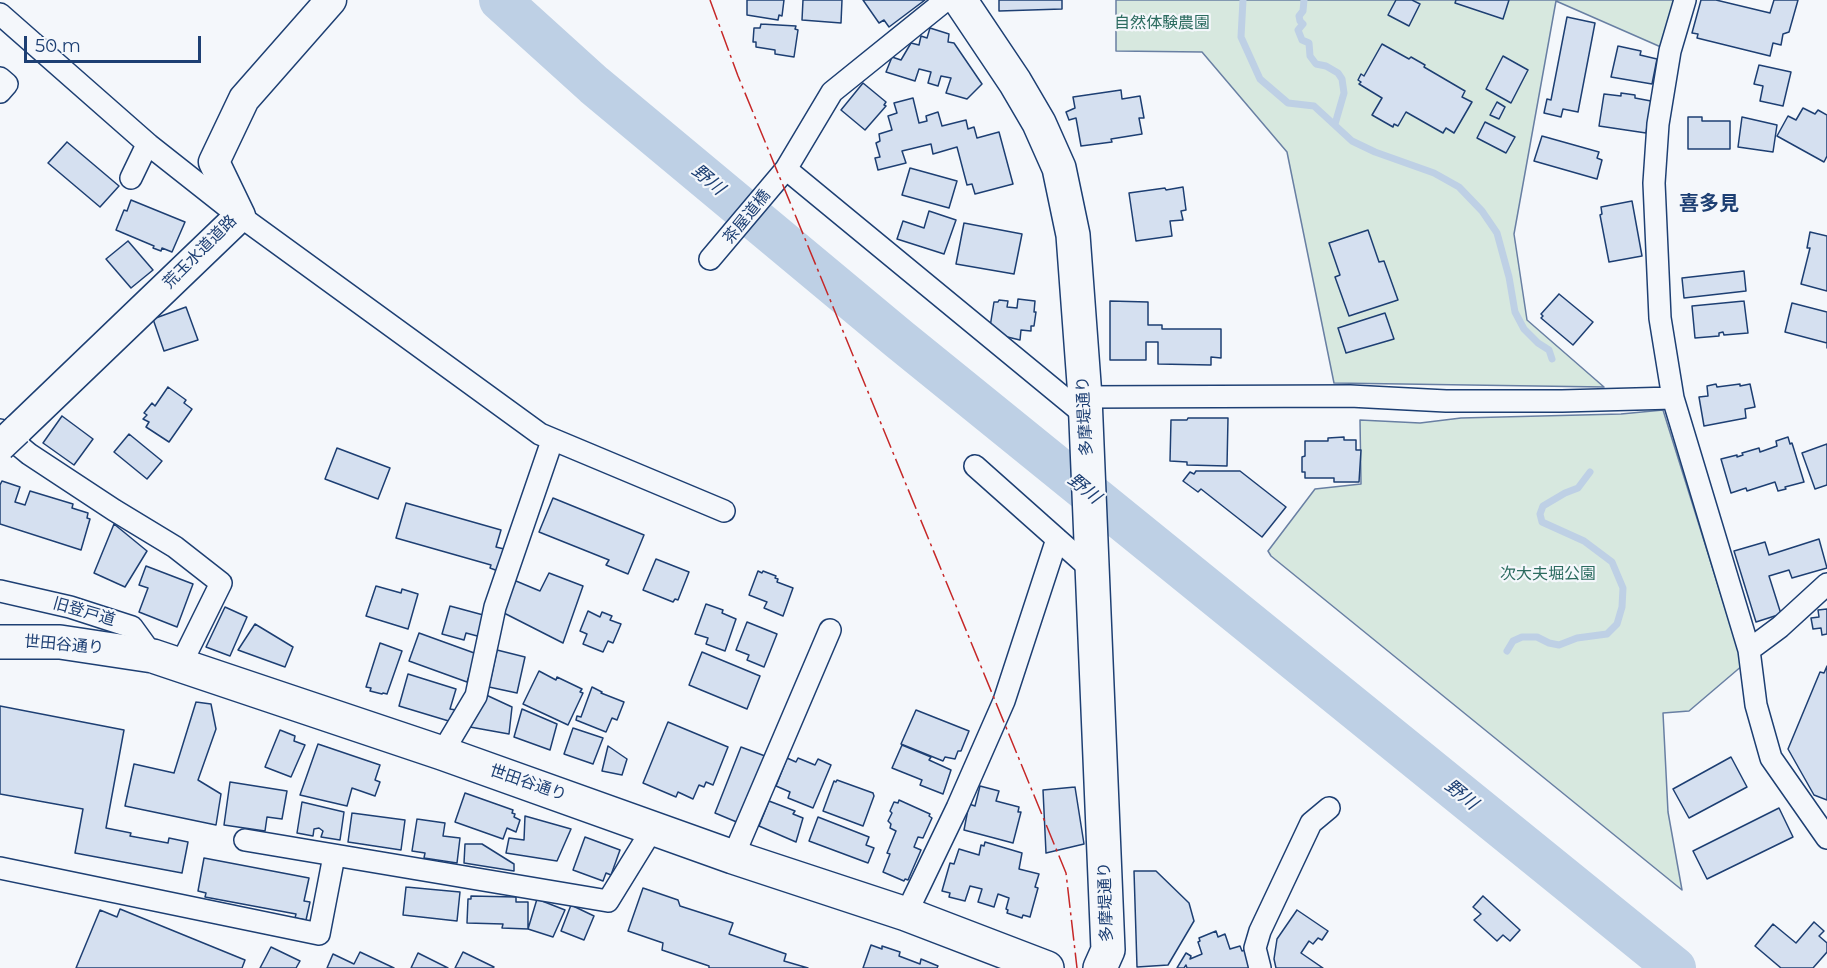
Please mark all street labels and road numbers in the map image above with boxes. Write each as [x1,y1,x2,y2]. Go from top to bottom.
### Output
street label: 茶屋道橋 [719,186,775,248]
street label: 荒玉水道道路 [159,211,241,293]
street label: 多摩堤通り [1073,376,1097,456]
street label: 旧登戸道 [51,594,117,630]
street label: 世田谷通り [23,632,105,658]
street label: 世田谷通り [487,761,569,805]
street label: 多摩堤通り [1095,862,1117,942]

